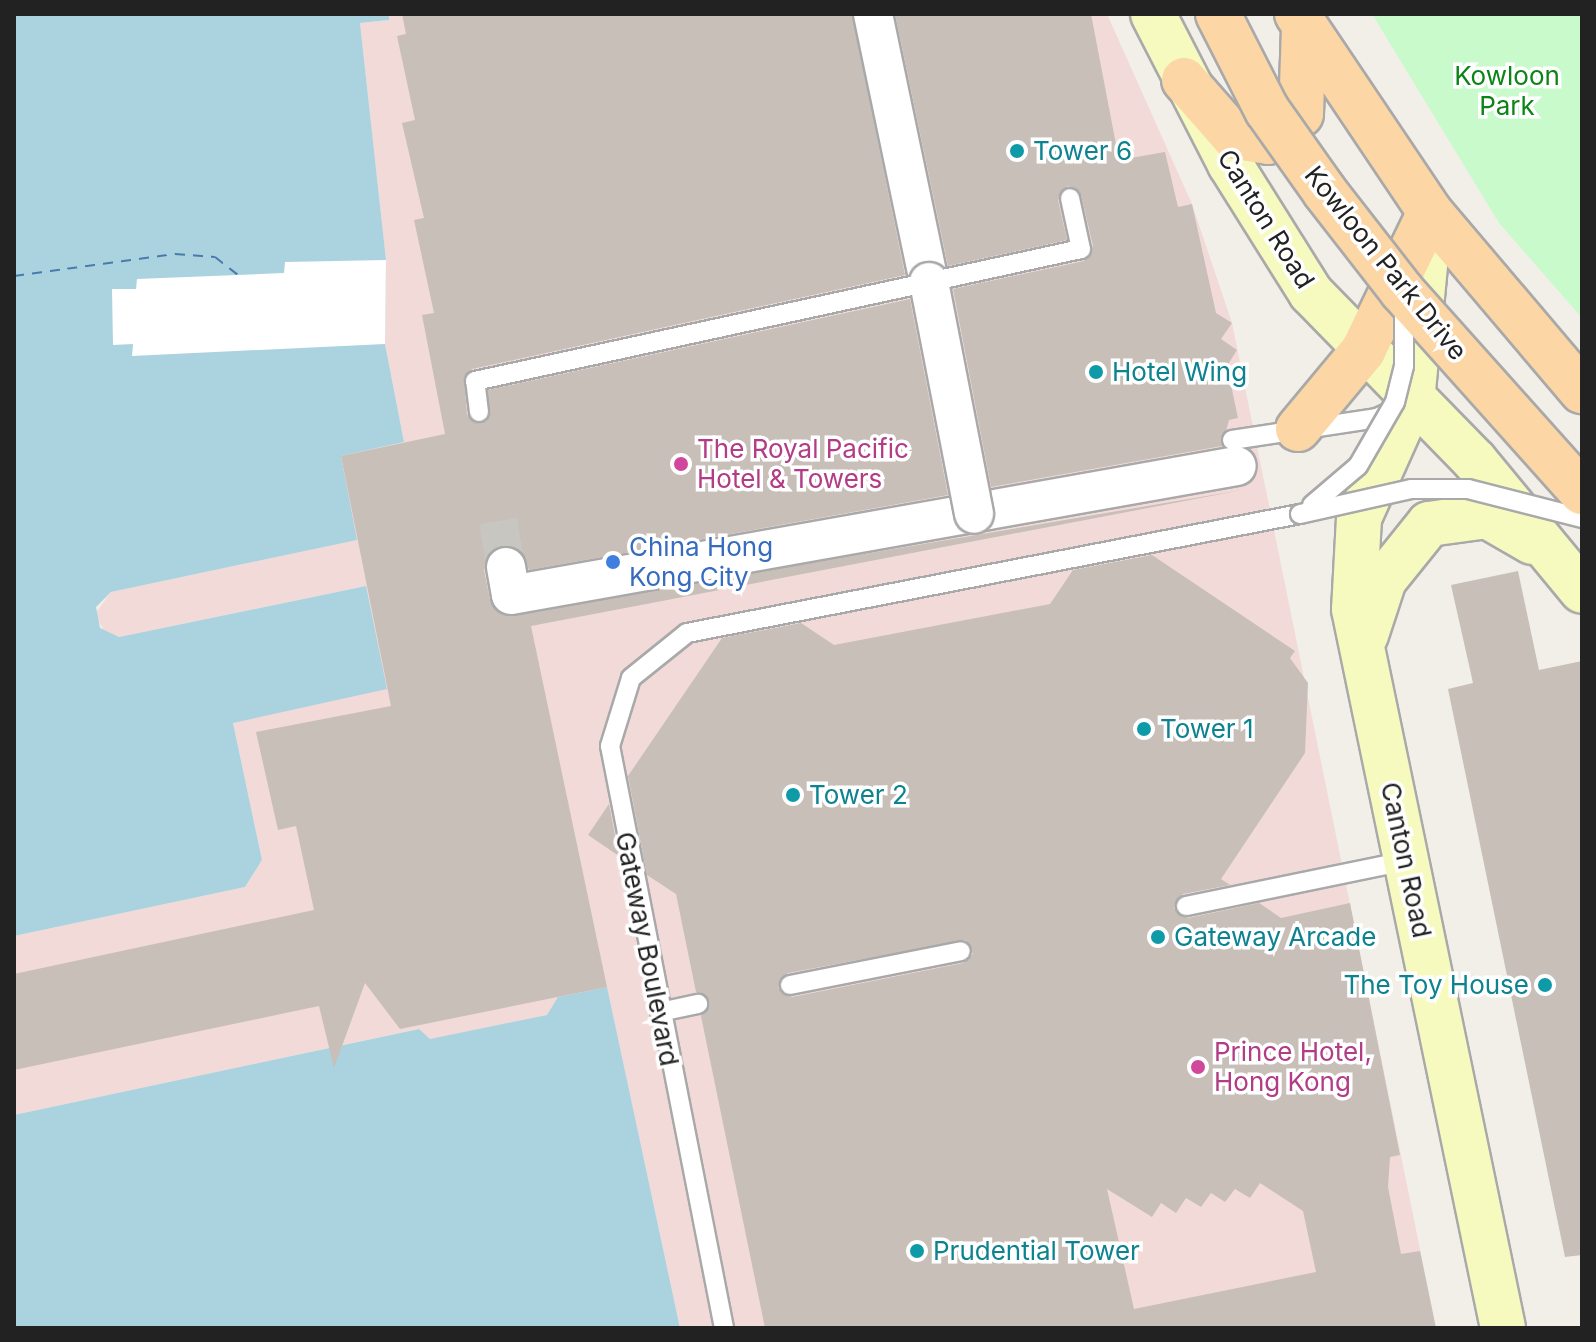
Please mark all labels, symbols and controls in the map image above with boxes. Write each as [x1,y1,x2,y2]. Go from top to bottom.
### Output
park label: Kowloon Park [1454,60,1560,122]
place label: Tower 6 [1033,135,1132,167]
marker: Tower 6 [1008,142,1026,160]
street label: Canton Road [1211,144,1321,294]
street label: Kowloon Park Drive [1298,160,1474,366]
place label: Hotel Wing [1112,356,1247,388]
marker: Hotel Wing [1087,363,1105,381]
place label: The Royal Pacific Hotel & Towers [697,433,909,494]
marker: The Royal Pacific Hotel & Towers [672,455,690,473]
place label: China Hong Kong City [629,531,773,592]
marker: China Hong Kong City [604,553,622,571]
place label: Tower 1 [1160,713,1254,745]
marker: Tower 1 [1135,720,1153,738]
place label: Tower 2 [809,779,908,811]
street label: Canton Road [1374,779,1438,941]
marker: Tower 2 [784,786,802,804]
street label: Gateway Boulevard [609,829,685,1069]
place label: Gateway Arcade [1174,921,1376,953]
marker: Gateway Arcade [1149,928,1167,946]
place label: The Toy House [1343,969,1529,1001]
marker: The Toy House [1536,976,1554,994]
place label: Prince Hotel, Hong Kong [1214,1036,1372,1098]
marker: Prince Hotel, Hong Kong [1189,1058,1207,1076]
place label: Prudential Tower [933,1235,1140,1267]
marker: Prudential Tower [908,1242,926,1260]

